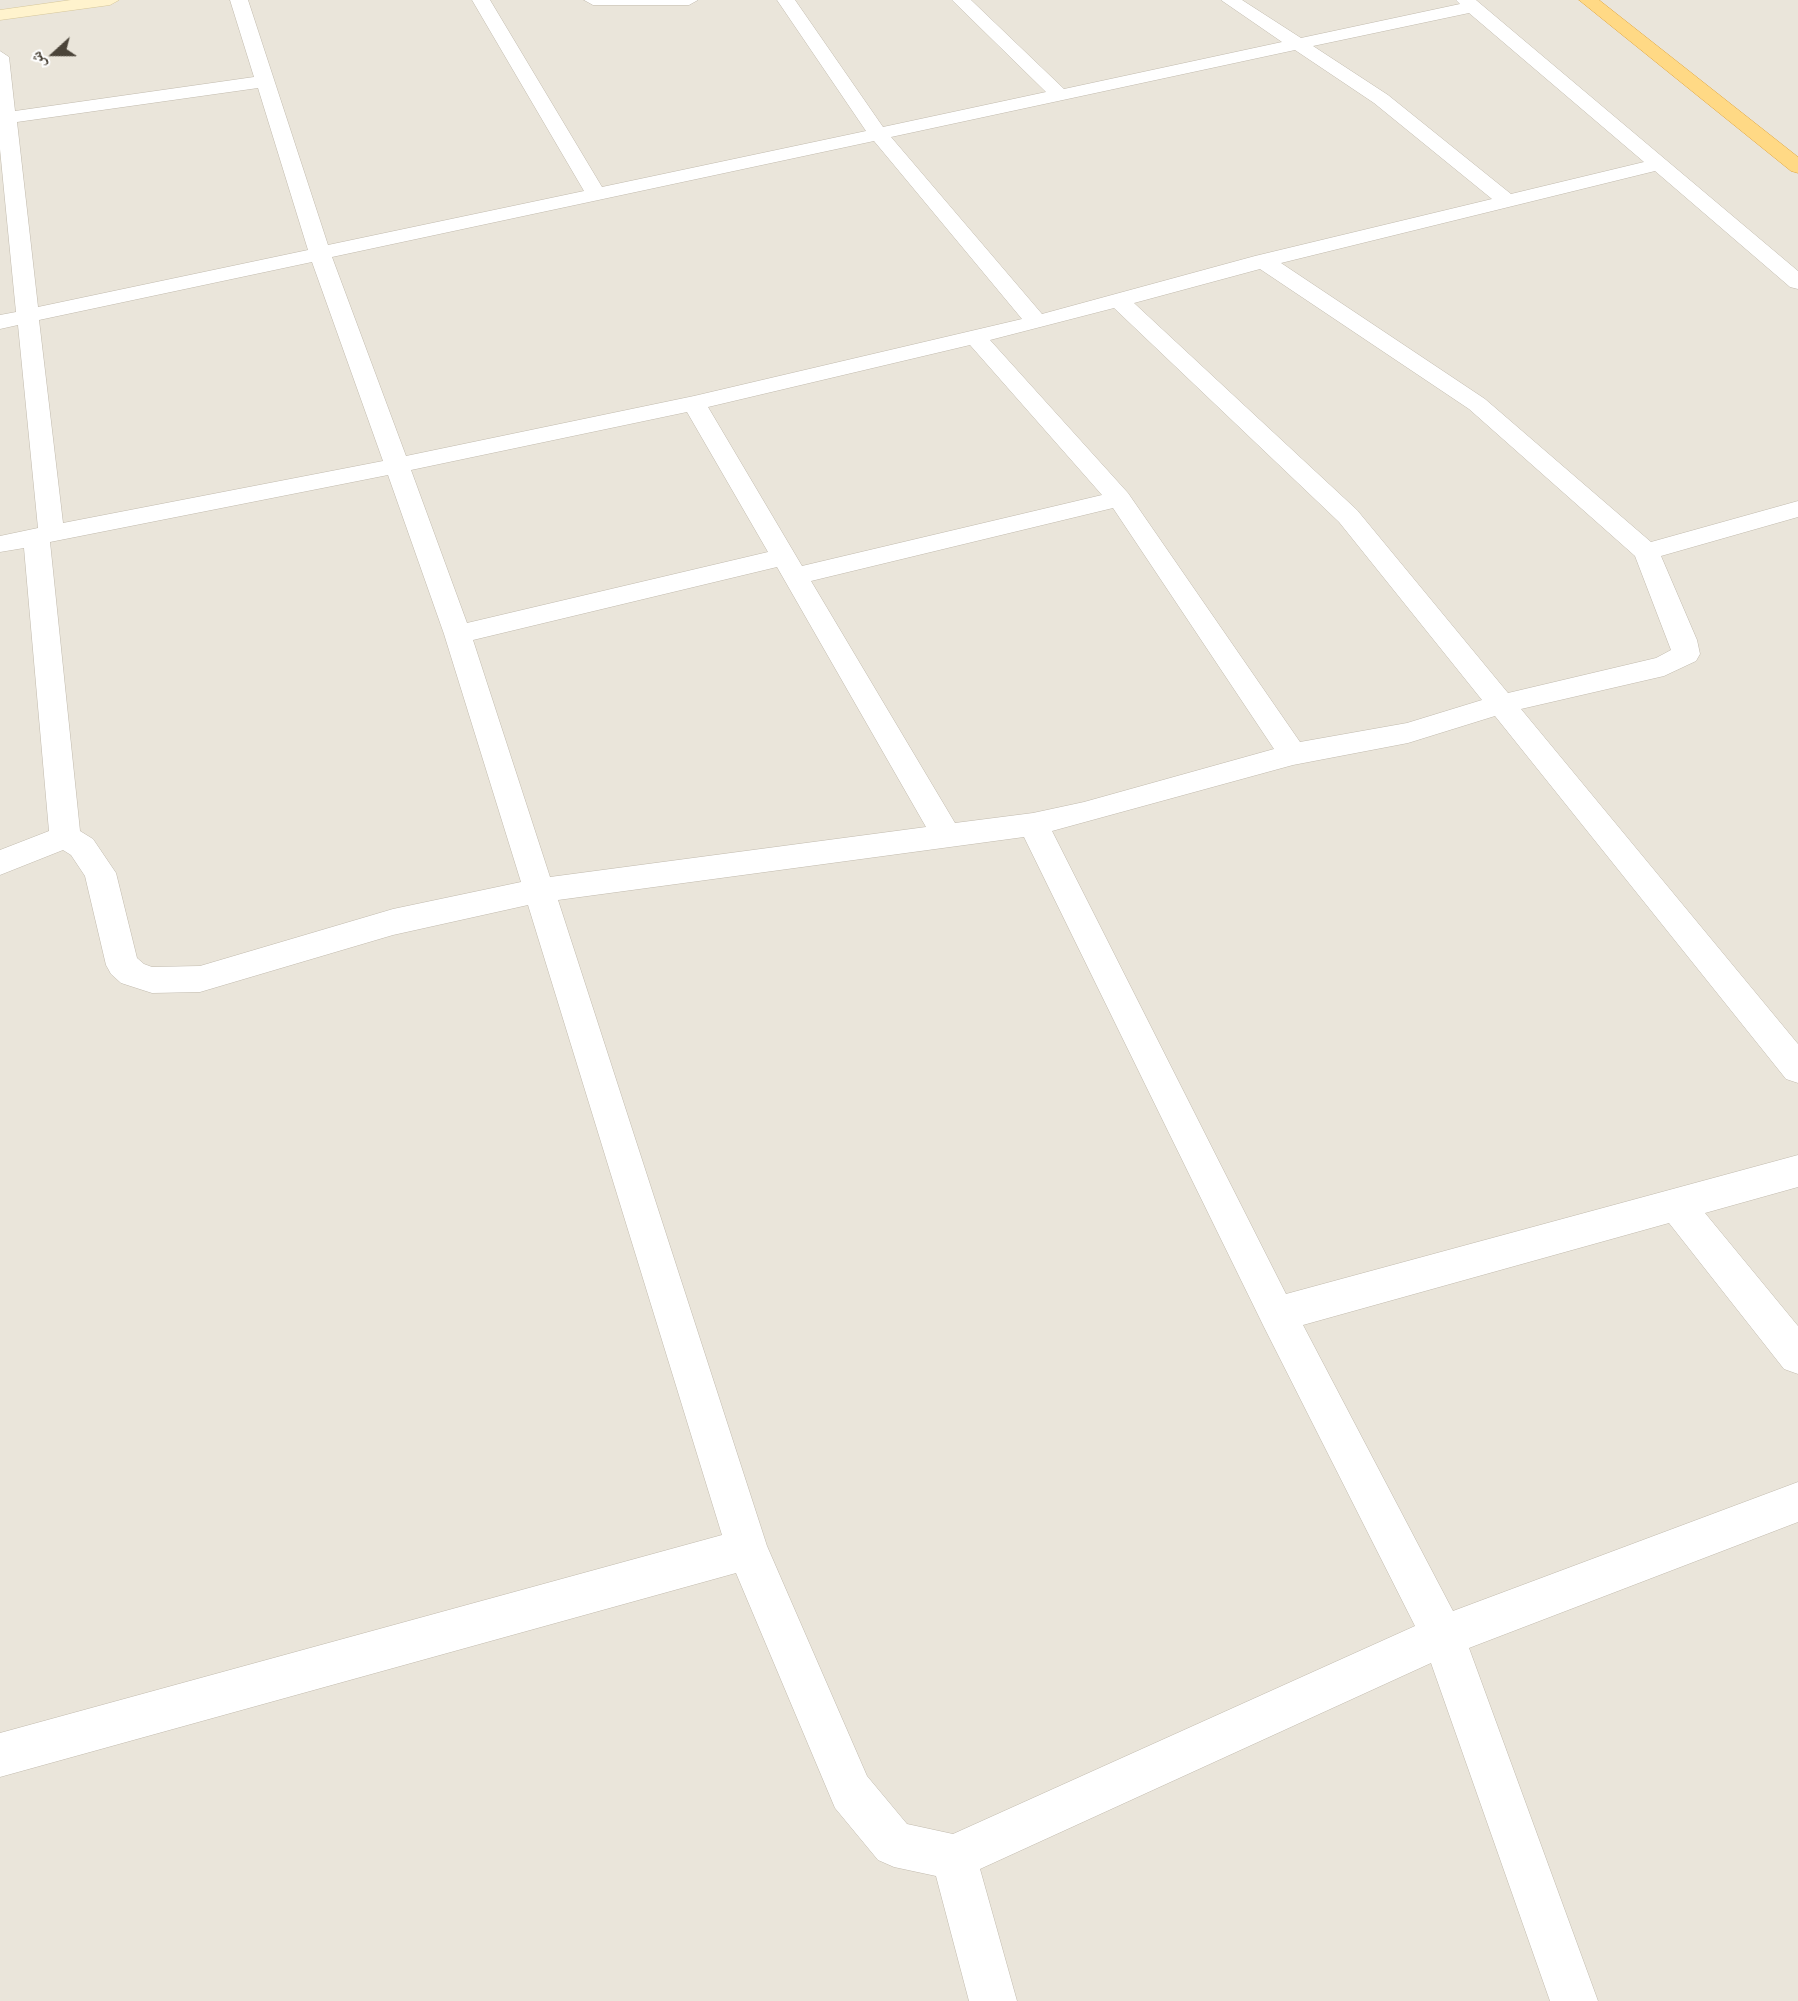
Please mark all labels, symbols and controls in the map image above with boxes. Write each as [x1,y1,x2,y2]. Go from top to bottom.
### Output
north arrow [24,24,84,84]
text: ش [25,49,50,72]

